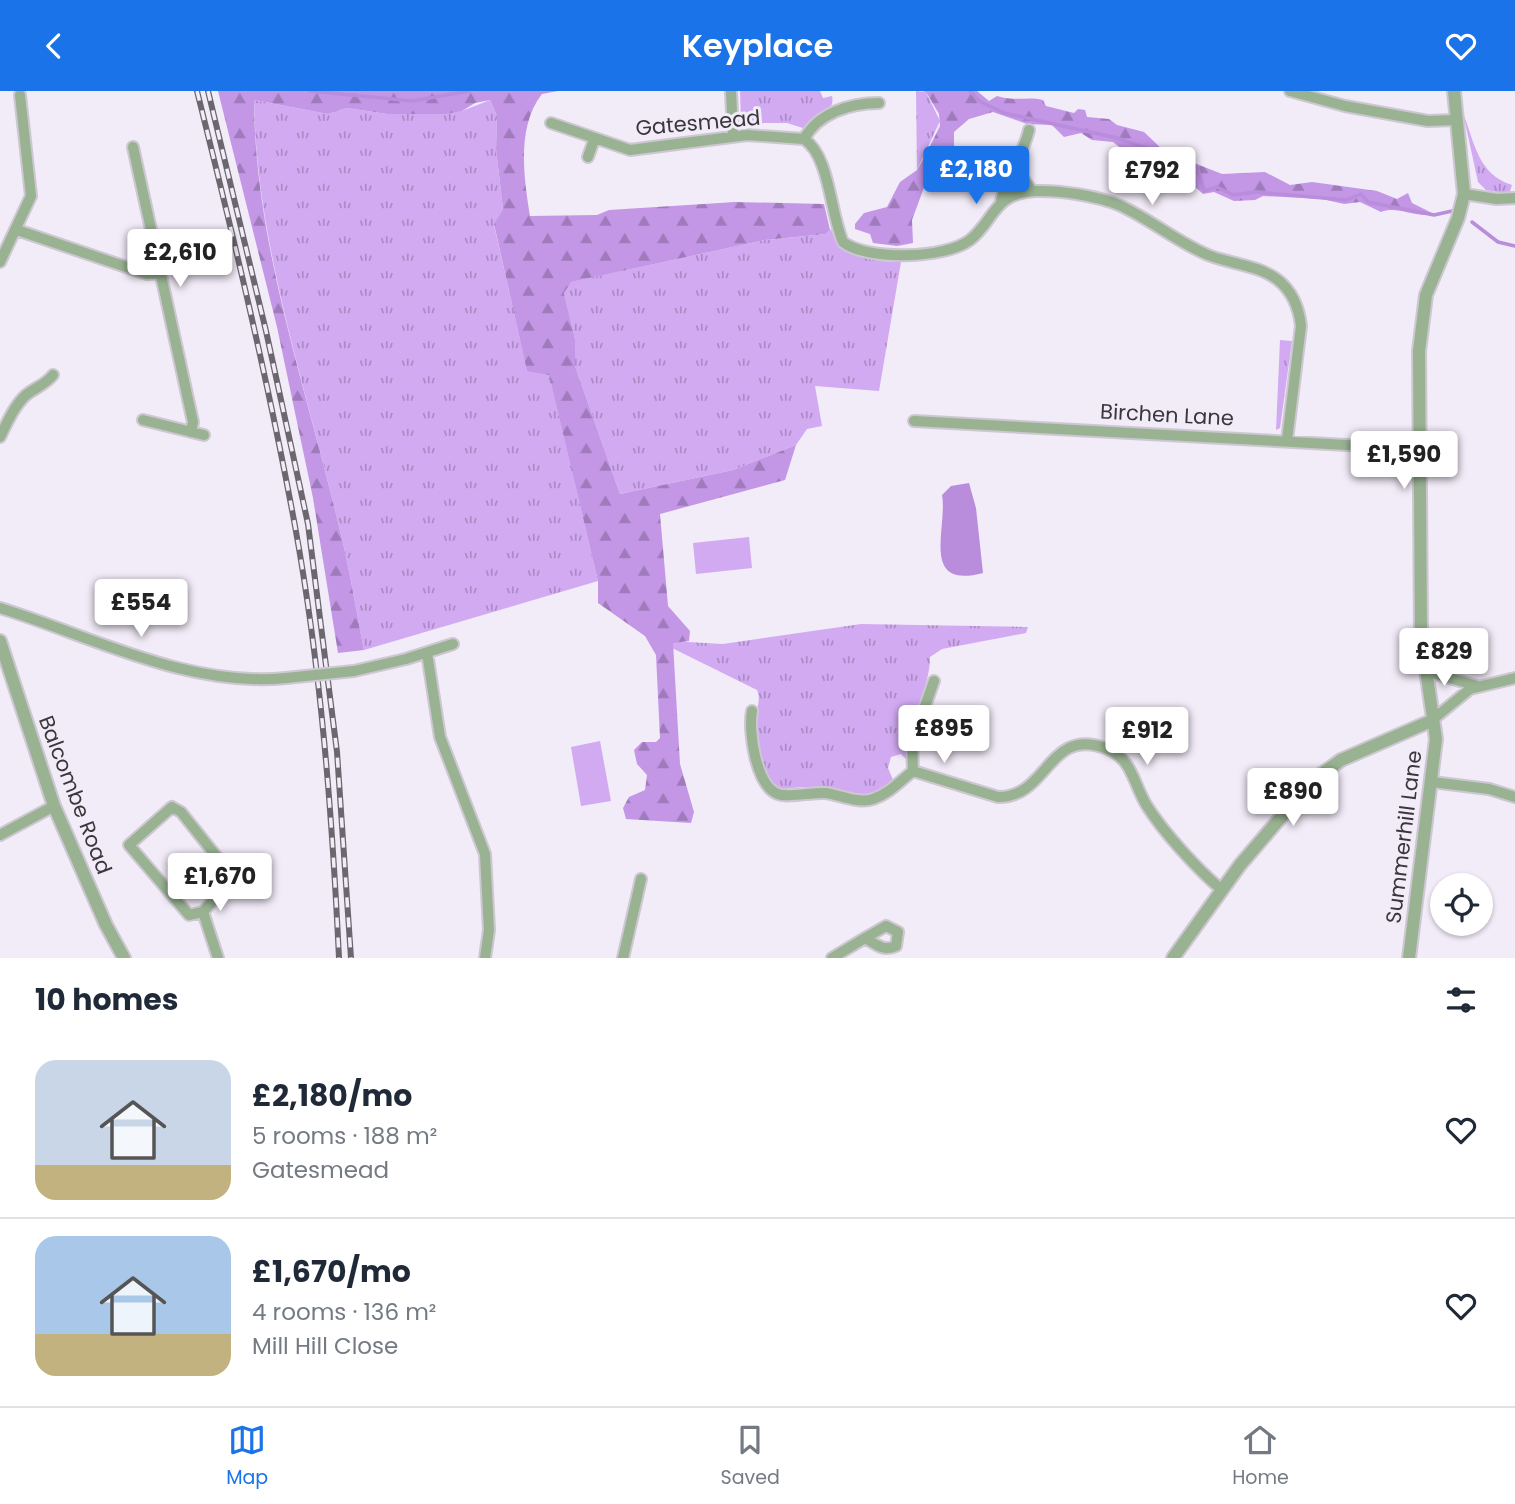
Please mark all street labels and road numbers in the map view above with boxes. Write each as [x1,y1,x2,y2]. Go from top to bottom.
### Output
street label: Gatesmead [634,103,762,142]
street label: Birchen Lane [1099,397,1235,432]
street label: Balcombe Road [32,711,119,878]
street label: Summerhill Lane [1378,749,1429,925]

